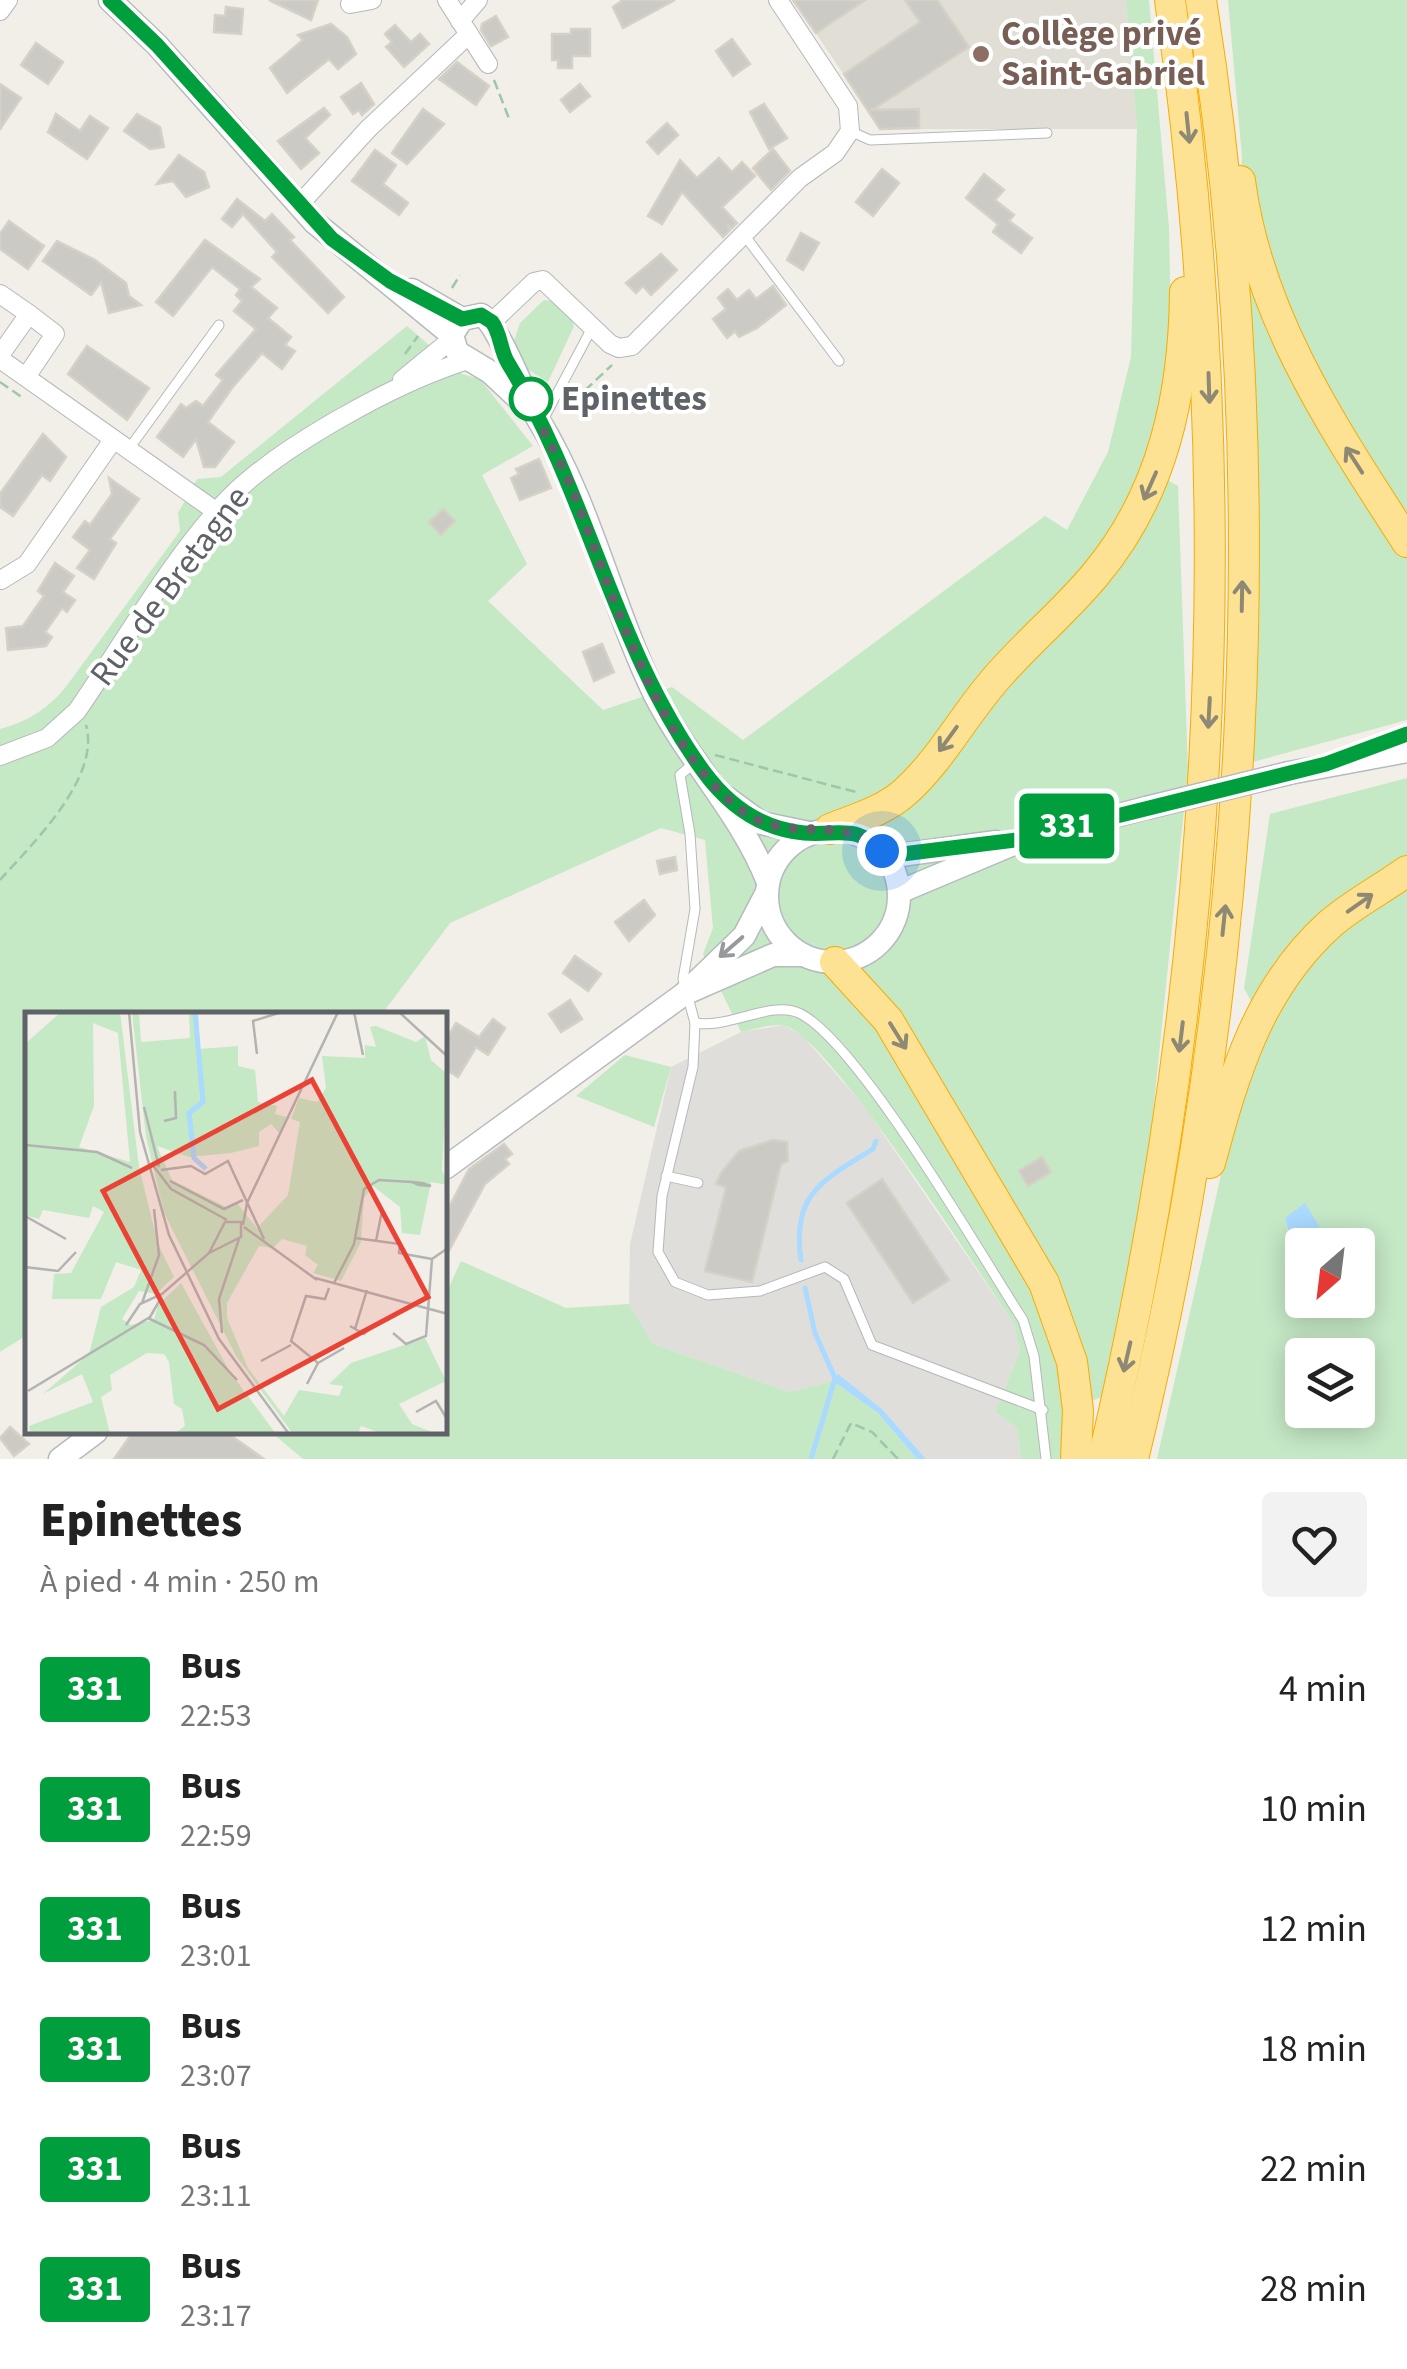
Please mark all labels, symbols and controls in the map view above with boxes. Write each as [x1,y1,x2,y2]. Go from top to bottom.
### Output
place label: Collège privé Saint-Gabriel [1001,9,1205,99]
marker: Collège privé Saint-Gabriel [970,43,992,65]
one-way arrow [1178,111,1197,143]
one-way arrow [1199,372,1218,404]
place label: Epinettes [561,374,707,424]
marker: Epinettes [510,378,552,420]
one-way arrow [1343,447,1364,475]
one-way arrow [1140,470,1158,501]
street label: Rue de Bretagne [78,475,262,697]
one-way arrow [1232,580,1252,612]
one-way arrow [1200,697,1219,729]
one-way arrow [938,724,959,752]
line badge: 331 [1010,794,1124,858]
text: 331 [1039,801,1095,851]
your location [857,826,907,876]
one-way arrow [1346,892,1374,913]
one-way arrow [1215,905,1234,937]
one-way arrow [719,935,744,958]
inset map [25,1012,448,1434]
one-way arrow [1172,1020,1190,1053]
one-way arrow [887,1021,908,1050]
north arrow [1285,1228,1375,1318]
map controls [1285,1228,1375,1428]
button: layers [1285,1338,1375,1428]
one-way arrow [1117,1340,1135,1372]
text: Epinettes [40,1487,242,1555]
button: heart [1262,1492,1367,1597]
text: À pied · 4 min · 250 m [40,1559,319,1605]
text: Bus [180,1639,241,1693]
text: 4 min [1279,1662,1367,1716]
text: 331 [67,1664,123,1714]
text: 22:53 [180,1693,252,1739]
text: Bus [180,1759,241,1813]
text: 10 min [1260,1782,1367,1836]
text: 331 [67,1784,123,1834]
text: 22:59 [180,1813,252,1859]
text: Bus [180,1879,241,1933]
text: 12 min [1260,1902,1367,1956]
text: 331 [67,1904,123,1954]
text: 23:01 [180,1933,252,1979]
text: Bus [180,1999,241,2053]
text: 18 min [1260,2022,1367,2076]
text: 331 [67,2024,123,2074]
text: 23:07 [180,2053,252,2099]
text: Bus [180,2119,241,2173]
text: 22 min [1260,2142,1367,2196]
text: 331 [67,2144,123,2194]
text: 23:11 [180,2173,252,2219]
text: Bus [180,2239,241,2293]
text: 28 min [1260,2262,1367,2316]
text: 331 [67,2264,123,2314]
text: 23:17 [180,2293,252,2339]

